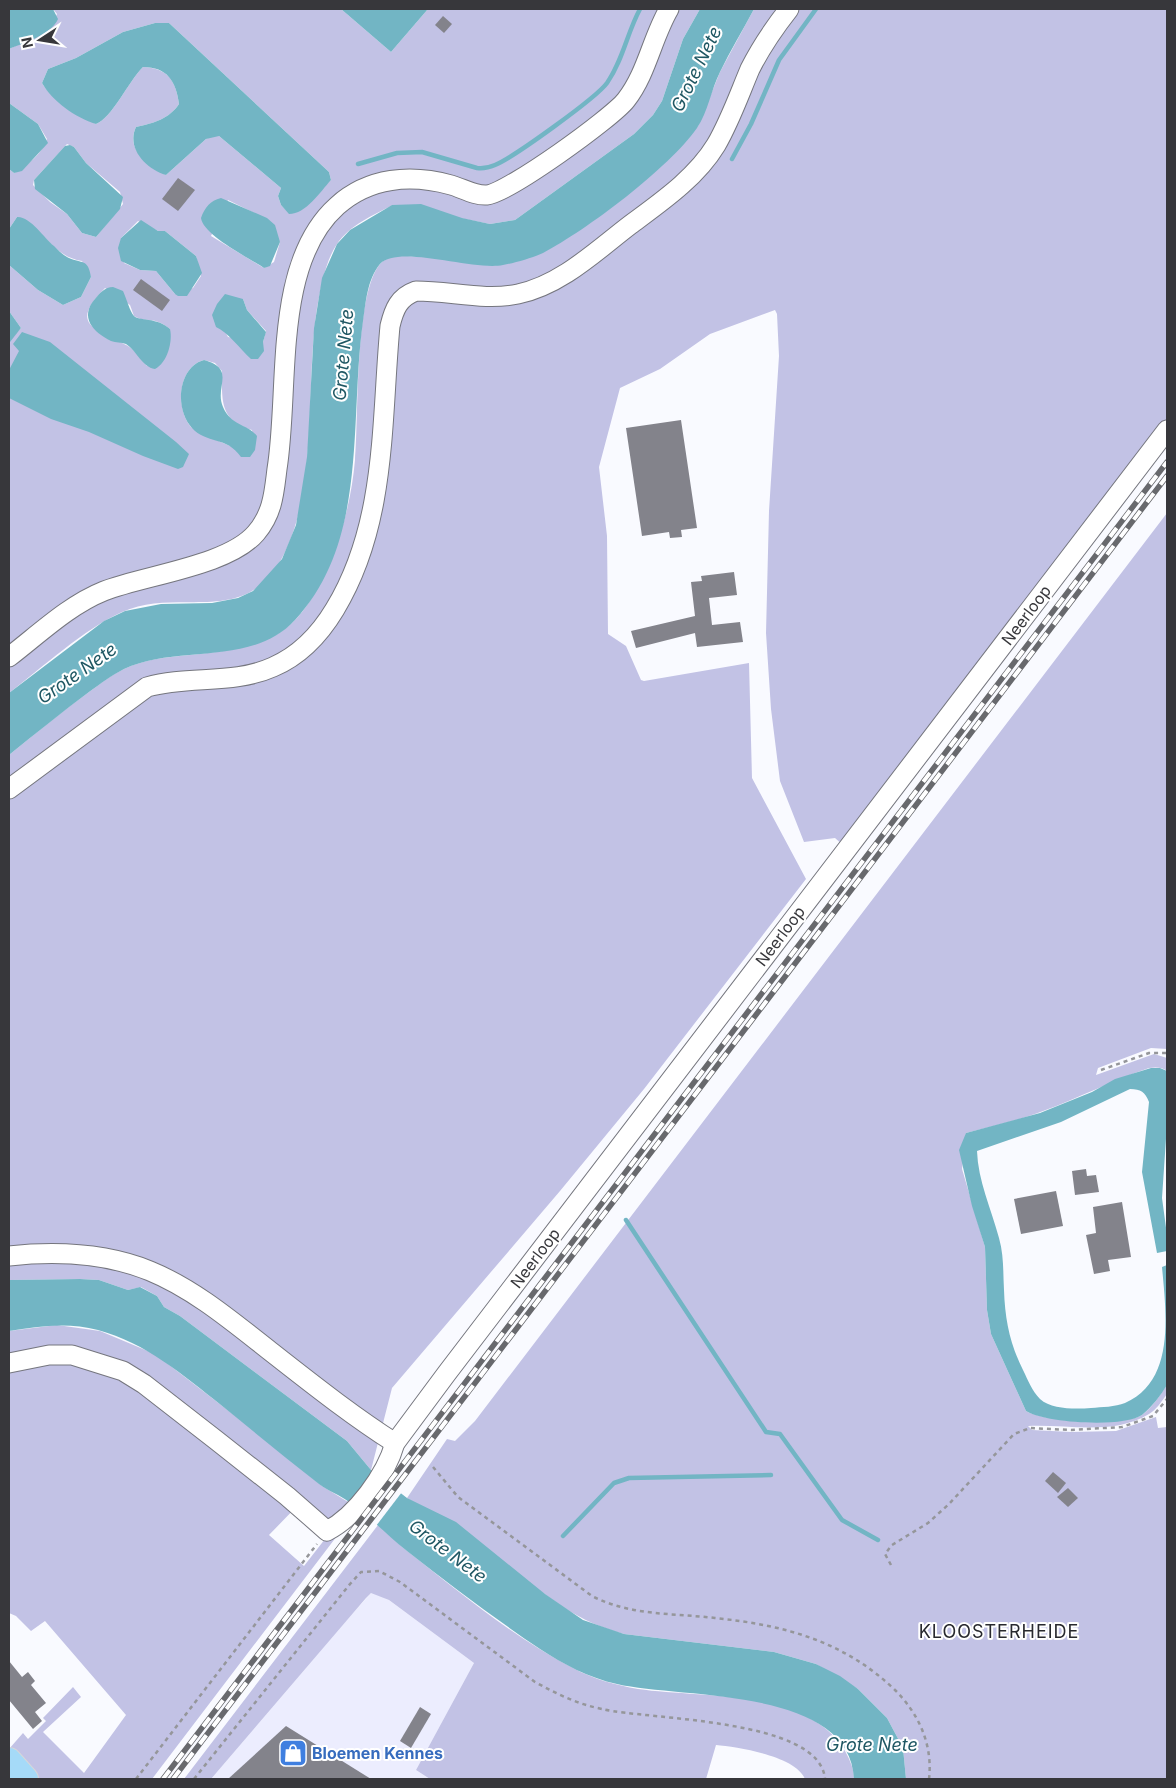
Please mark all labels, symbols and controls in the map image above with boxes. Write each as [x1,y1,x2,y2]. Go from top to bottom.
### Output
north arrow [15,15,65,65]
water label: Grote Nete [666,23,726,115]
text: N [17,36,36,50]
water label: Grote Nete [329,308,357,402]
street label: Neerloop [997,581,1055,649]
water label: Grote Nete [33,638,121,708]
street label: Neerloop [751,902,809,970]
street label: Neerloop [506,1224,564,1292]
water label: Grote Nete [405,1515,491,1587]
district label: KLOOSTERHEIDE [919,1621,1079,1642]
water label: Grote Nete [826,1734,918,1755]
shop icon: Bloemen Kennes [278,1738,308,1768]
place label: Bloemen Kennes [312,1743,443,1763]

